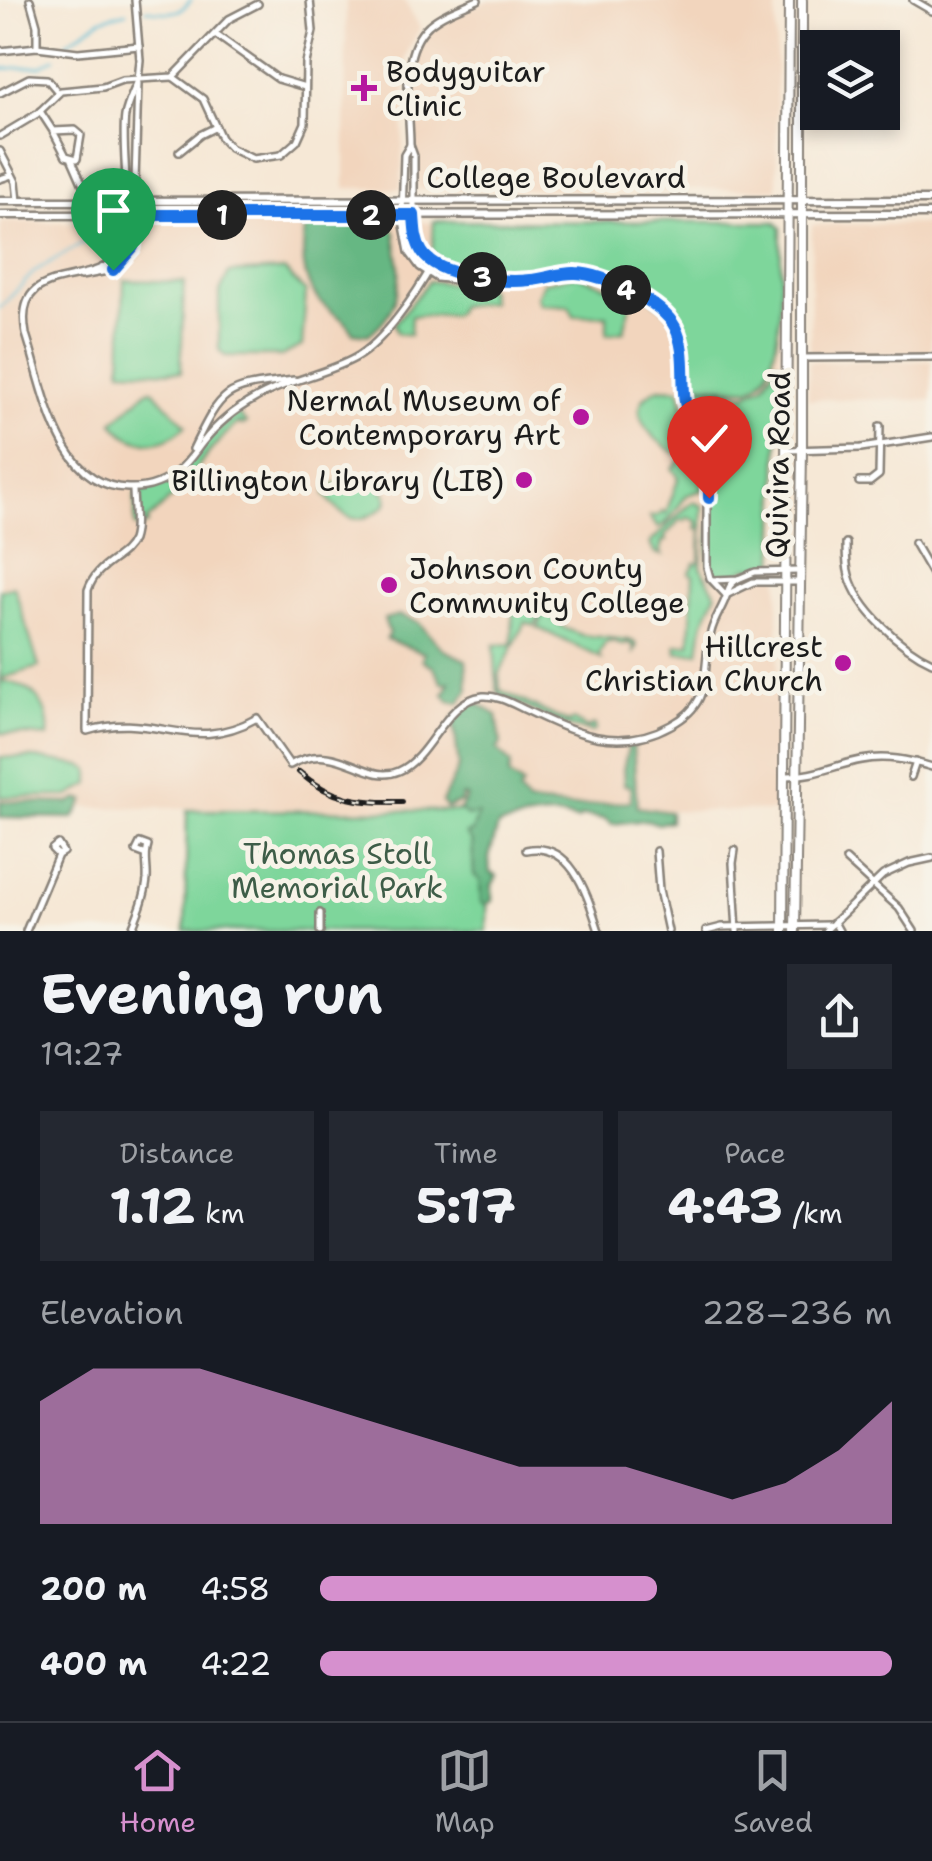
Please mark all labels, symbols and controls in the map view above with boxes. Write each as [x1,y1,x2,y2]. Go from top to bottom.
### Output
map controls [800,30,900,130]
button: layers [800,30,900,130]
place label: Bodyguitar Clinic [386,51,546,126]
marker: Bodyguitar Clinic [351,75,377,101]
street label: College Boulevard [426,157,686,198]
pin [71,168,156,271]
icon: arrive [86,183,141,238]
pin: 1 [197,190,247,240]
pin: 2 [346,190,396,240]
text: 1 [216,196,228,234]
text: 2 [361,196,381,234]
pin: 3 [457,252,507,302]
text: 3 [472,258,492,296]
pin: 4 [601,265,651,315]
text: 4 [616,271,636,309]
street label: Quivira Road [756,371,800,559]
place label: Nermal Museum of Contemporary Art [286,380,562,455]
pin [667,396,752,499]
marker: Nermal Museum of Contemporary Art [570,406,592,428]
icon: check [682,411,737,466]
place label: Billington Library (LIB) [171,460,504,501]
marker: Billington Library (LIB) [513,469,535,491]
place label: Johnson County Community College [409,548,685,623]
marker: Johnson County Community College [378,574,400,596]
place label: Hillcrest Christian Church [585,626,823,701]
marker: Hillcrest Christian Church [832,652,854,674]
park label: Thomas Stoll Memorial Park [231,833,443,908]
text: Evening run [40,957,383,1031]
button: share [787,964,892,1069]
text: 19:27 [40,1032,123,1075]
text: Distance [120,1134,234,1172]
text: Time [434,1134,498,1172]
text: Pace [724,1134,786,1172]
text: 1.12 [109,1172,196,1239]
text: 5:17 [416,1172,516,1239]
text: 4:43 [667,1172,783,1239]
text: km [196,1194,245,1232]
text: /km [783,1194,843,1232]
text: Elevation [40,1291,183,1334]
text: 228–236 m [702,1291,892,1334]
text: 200 m [40,1567,147,1610]
text: 4:58 [200,1567,270,1610]
text: 400 m [40,1642,147,1685]
text: 4:22 [200,1642,271,1685]
tab: Home [119,1743,196,1841]
tab: Map [435,1743,495,1841]
tab: Saved [733,1743,813,1841]

